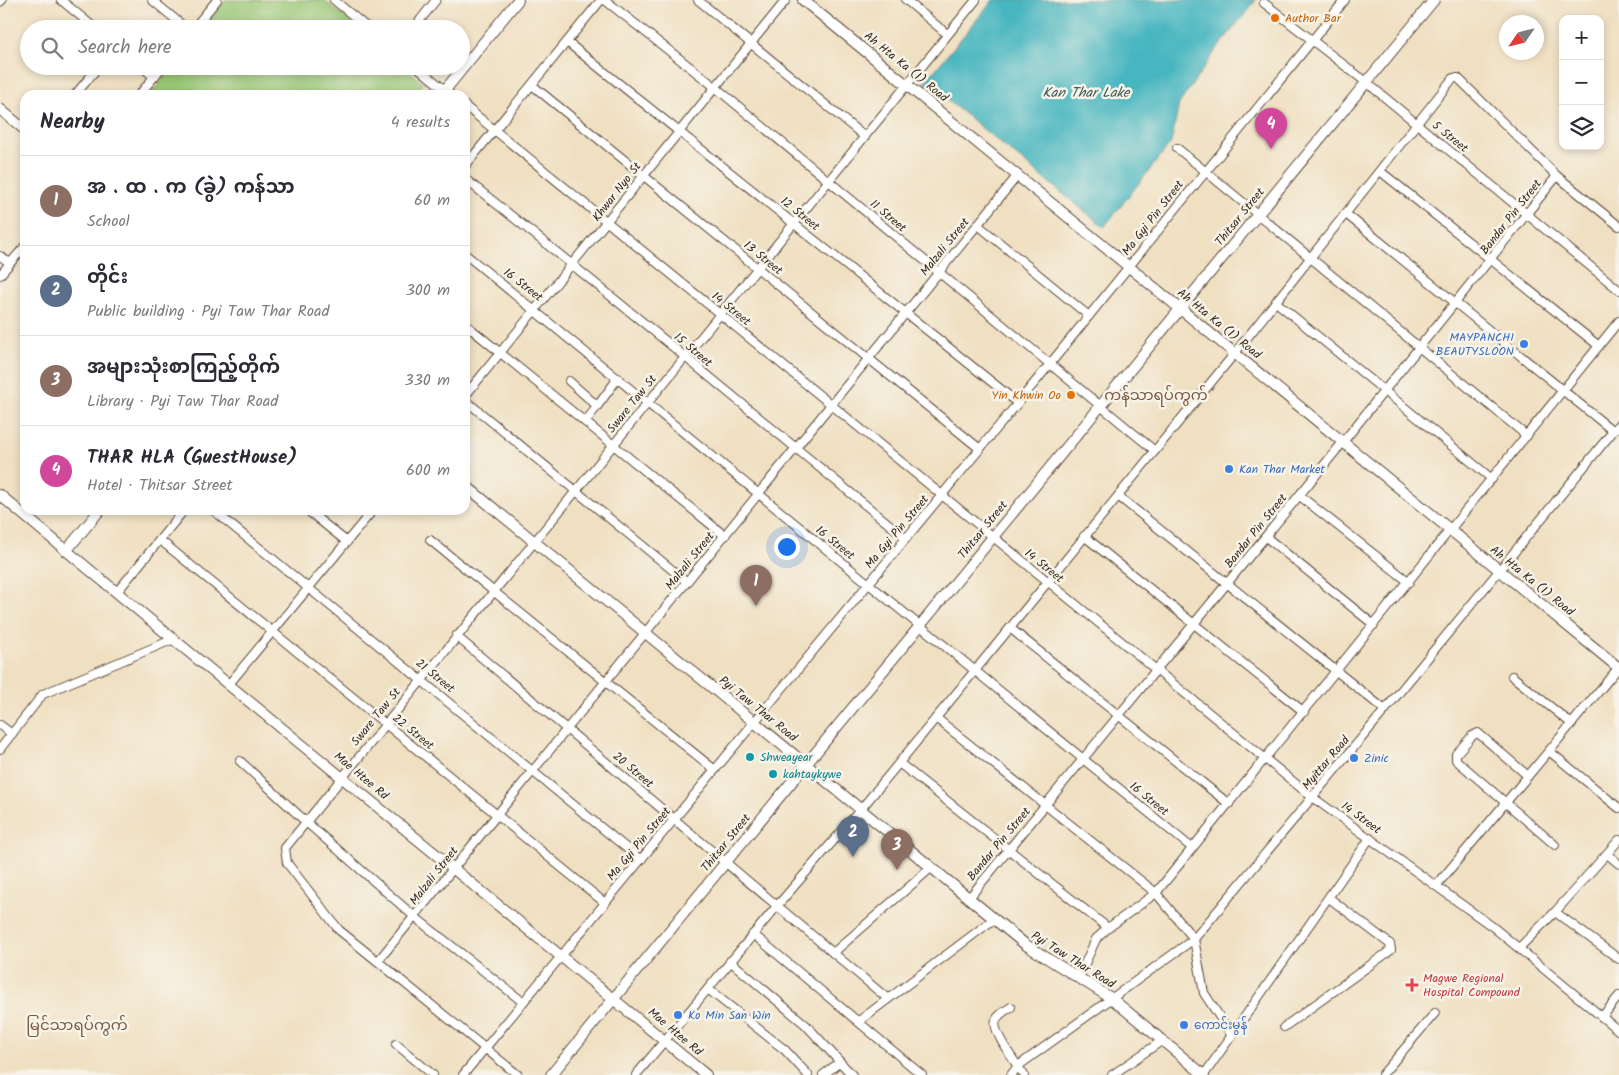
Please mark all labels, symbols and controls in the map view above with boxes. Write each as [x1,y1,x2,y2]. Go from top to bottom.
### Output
place label: Author Bar [1285,9,1342,28]
marker: Author Bar [1269,12,1281,24]
north arrow [1499,15,1544,60]
map controls [1559,15,1604,150]
button: + [1559,15,1604,60]
search box [20,20,470,75]
street label: Ah Hta Ka (1) Road [860,27,953,108]
text: Search here [78,33,172,63]
icon: search [38,34,66,62]
button: − [1559,60,1604,105]
water label: Kan Thar Lake [1043,82,1131,104]
button: layers [1559,105,1604,150]
text: Nearby [40,106,105,139]
pin: 4 [1255,108,1287,149]
text: 4 results [391,110,450,135]
street label: 5 Street [1428,116,1472,158]
street label: Khwar Nyo St [588,158,647,226]
text: အ . ထ . က (ခွဲ) ကန်သာ [87,173,294,203]
street label: Bandar Pin Street [1475,175,1547,259]
street label: Ma Gyi Pin Street [1117,176,1189,260]
street label: Thitsar Street [1210,183,1270,250]
text: 1 [54,188,58,213]
text: 60 m [414,188,450,213]
street label: 12 Street [776,192,824,236]
street label: 11 Street [866,195,911,237]
text: School [87,209,130,234]
street label: Malzali Street [916,214,975,280]
street label: 13 Street [739,236,787,280]
text: တိုင်း [87,263,128,293]
street label: 16 Street [499,263,547,307]
text: 2 [51,278,61,303]
text: 300 m [406,278,450,303]
street label: Ah Hta Ka (1) Road [1173,284,1266,365]
street label: 14 Street [707,287,755,331]
text: Public building · Pyi Taw Thar Road [87,299,330,324]
street label: 15 Street [669,328,717,372]
place label: MAYPANCHI BEAUTYSLOON [1436,328,1514,361]
marker: MAYPANCHI BEAUTYSLOON [1518,338,1530,350]
text: အများသုံးစာကြည့်တိုက် [87,353,280,383]
text: 3 [52,368,60,393]
text: 330 m [405,368,450,393]
street label: Sware Taw St [603,370,662,437]
district label: ကန်သာရပ်ကွက် [1104,384,1208,408]
place label: Yin Khwin Oo [992,386,1061,405]
text: Library · Pyi Taw Thar Road [87,389,278,414]
marker: Yin Khwin Oo [1065,389,1077,401]
text: THAR HLA (GuestHouse) [87,443,297,473]
text: 4 [52,458,60,483]
text: 600 m [406,458,450,483]
place label: Kan Thar Market [1239,460,1325,479]
marker: Kan Thar Market [1223,463,1235,475]
text: Hotel · Thitsar Street [87,473,233,498]
street label: Bandar Pin Street [1220,489,1292,572]
street label: Ma Gyi Pin Street [860,491,934,573]
street label: Thitsar Street [953,496,1013,563]
street label: 16 Street [811,521,859,565]
street label: Malzali Street [661,528,720,594]
your location [774,534,800,560]
street label: Ah Hta Ka (1) Road [1486,541,1579,622]
street label: 14 Street [1020,544,1068,588]
pin: 1 [740,565,772,606]
street label: 21 Street [411,654,459,698]
street label: Pyi Taw Thar Road [715,671,802,747]
street label: Sware Taw St [347,683,406,750]
street label: 22 Street [388,709,438,755]
street label: Myittar Road [1298,731,1355,794]
street label: Mae Htee Rd [329,747,393,805]
street label: 20 Street [608,747,658,793]
place label: Shweayear [760,748,814,767]
place label: Zinic [1364,749,1389,768]
marker: Shweayear [744,751,756,763]
marker: Zinic [1348,752,1360,764]
place label: kahtaykywe [783,765,842,784]
marker: kahtaykywe [767,768,779,780]
street label: 16 Street [1125,777,1173,821]
street label: 14 Street [1337,797,1385,839]
street label: Ma Gyi Pin Street [602,803,676,885]
street label: Bandar Pin Street [962,803,1036,885]
street label: Thitsar Street [696,809,756,876]
pin: 2 [837,816,869,857]
pin: 3 [881,829,913,870]
street label: Malzali Street [405,842,463,909]
street label: Pyi Taw Thar Road [1027,926,1120,994]
place label: Magwe Regional Hospital Compound [1423,969,1521,1002]
marker: Magwe Regional Hospital Compound [1405,978,1419,992]
street label: Mae Htee Rd [643,1003,707,1061]
place label: Ko Min San Win [688,1006,771,1025]
marker: Ko Min San Win [672,1009,684,1021]
district label: မြင်သာရပ်ကွက် [26,1014,128,1038]
place label: ကောင်းမွန် [1194,1016,1247,1035]
marker: ကောင်းမွန် [1178,1019,1190,1031]

